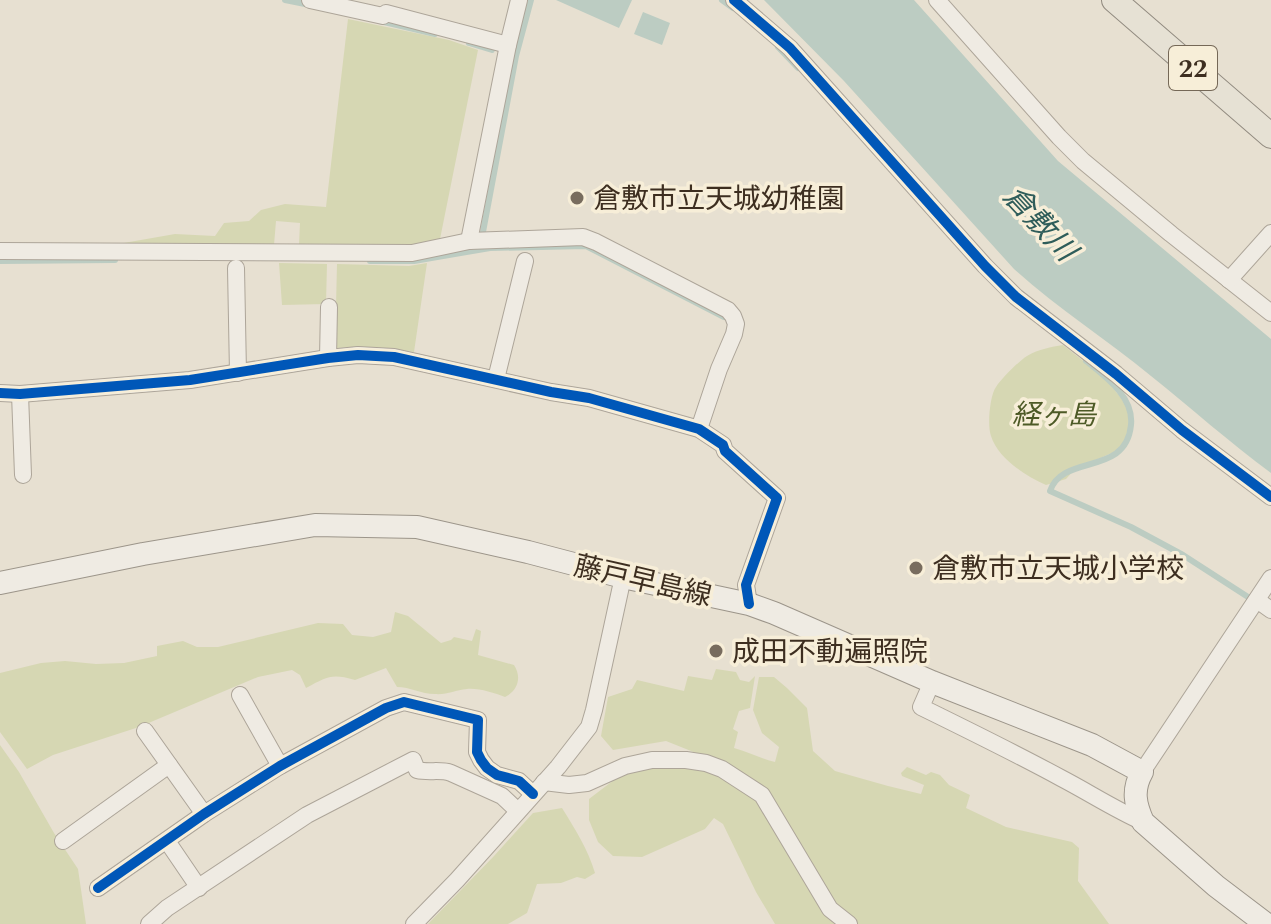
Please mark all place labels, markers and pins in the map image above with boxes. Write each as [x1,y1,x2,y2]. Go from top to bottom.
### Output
place label: 倉敷市立天城幼稚園 [593,178,845,221]
marker: 倉敷市立天城幼稚園 [568,189,586,207]
place label: 倉敷市立天城小学校 [932,548,1184,591]
marker: 倉敷市立天城小学校 [907,559,925,577]
place label: 成田不動遍照院 [732,631,928,674]
marker: 成田不動遍照院 [707,642,725,660]

